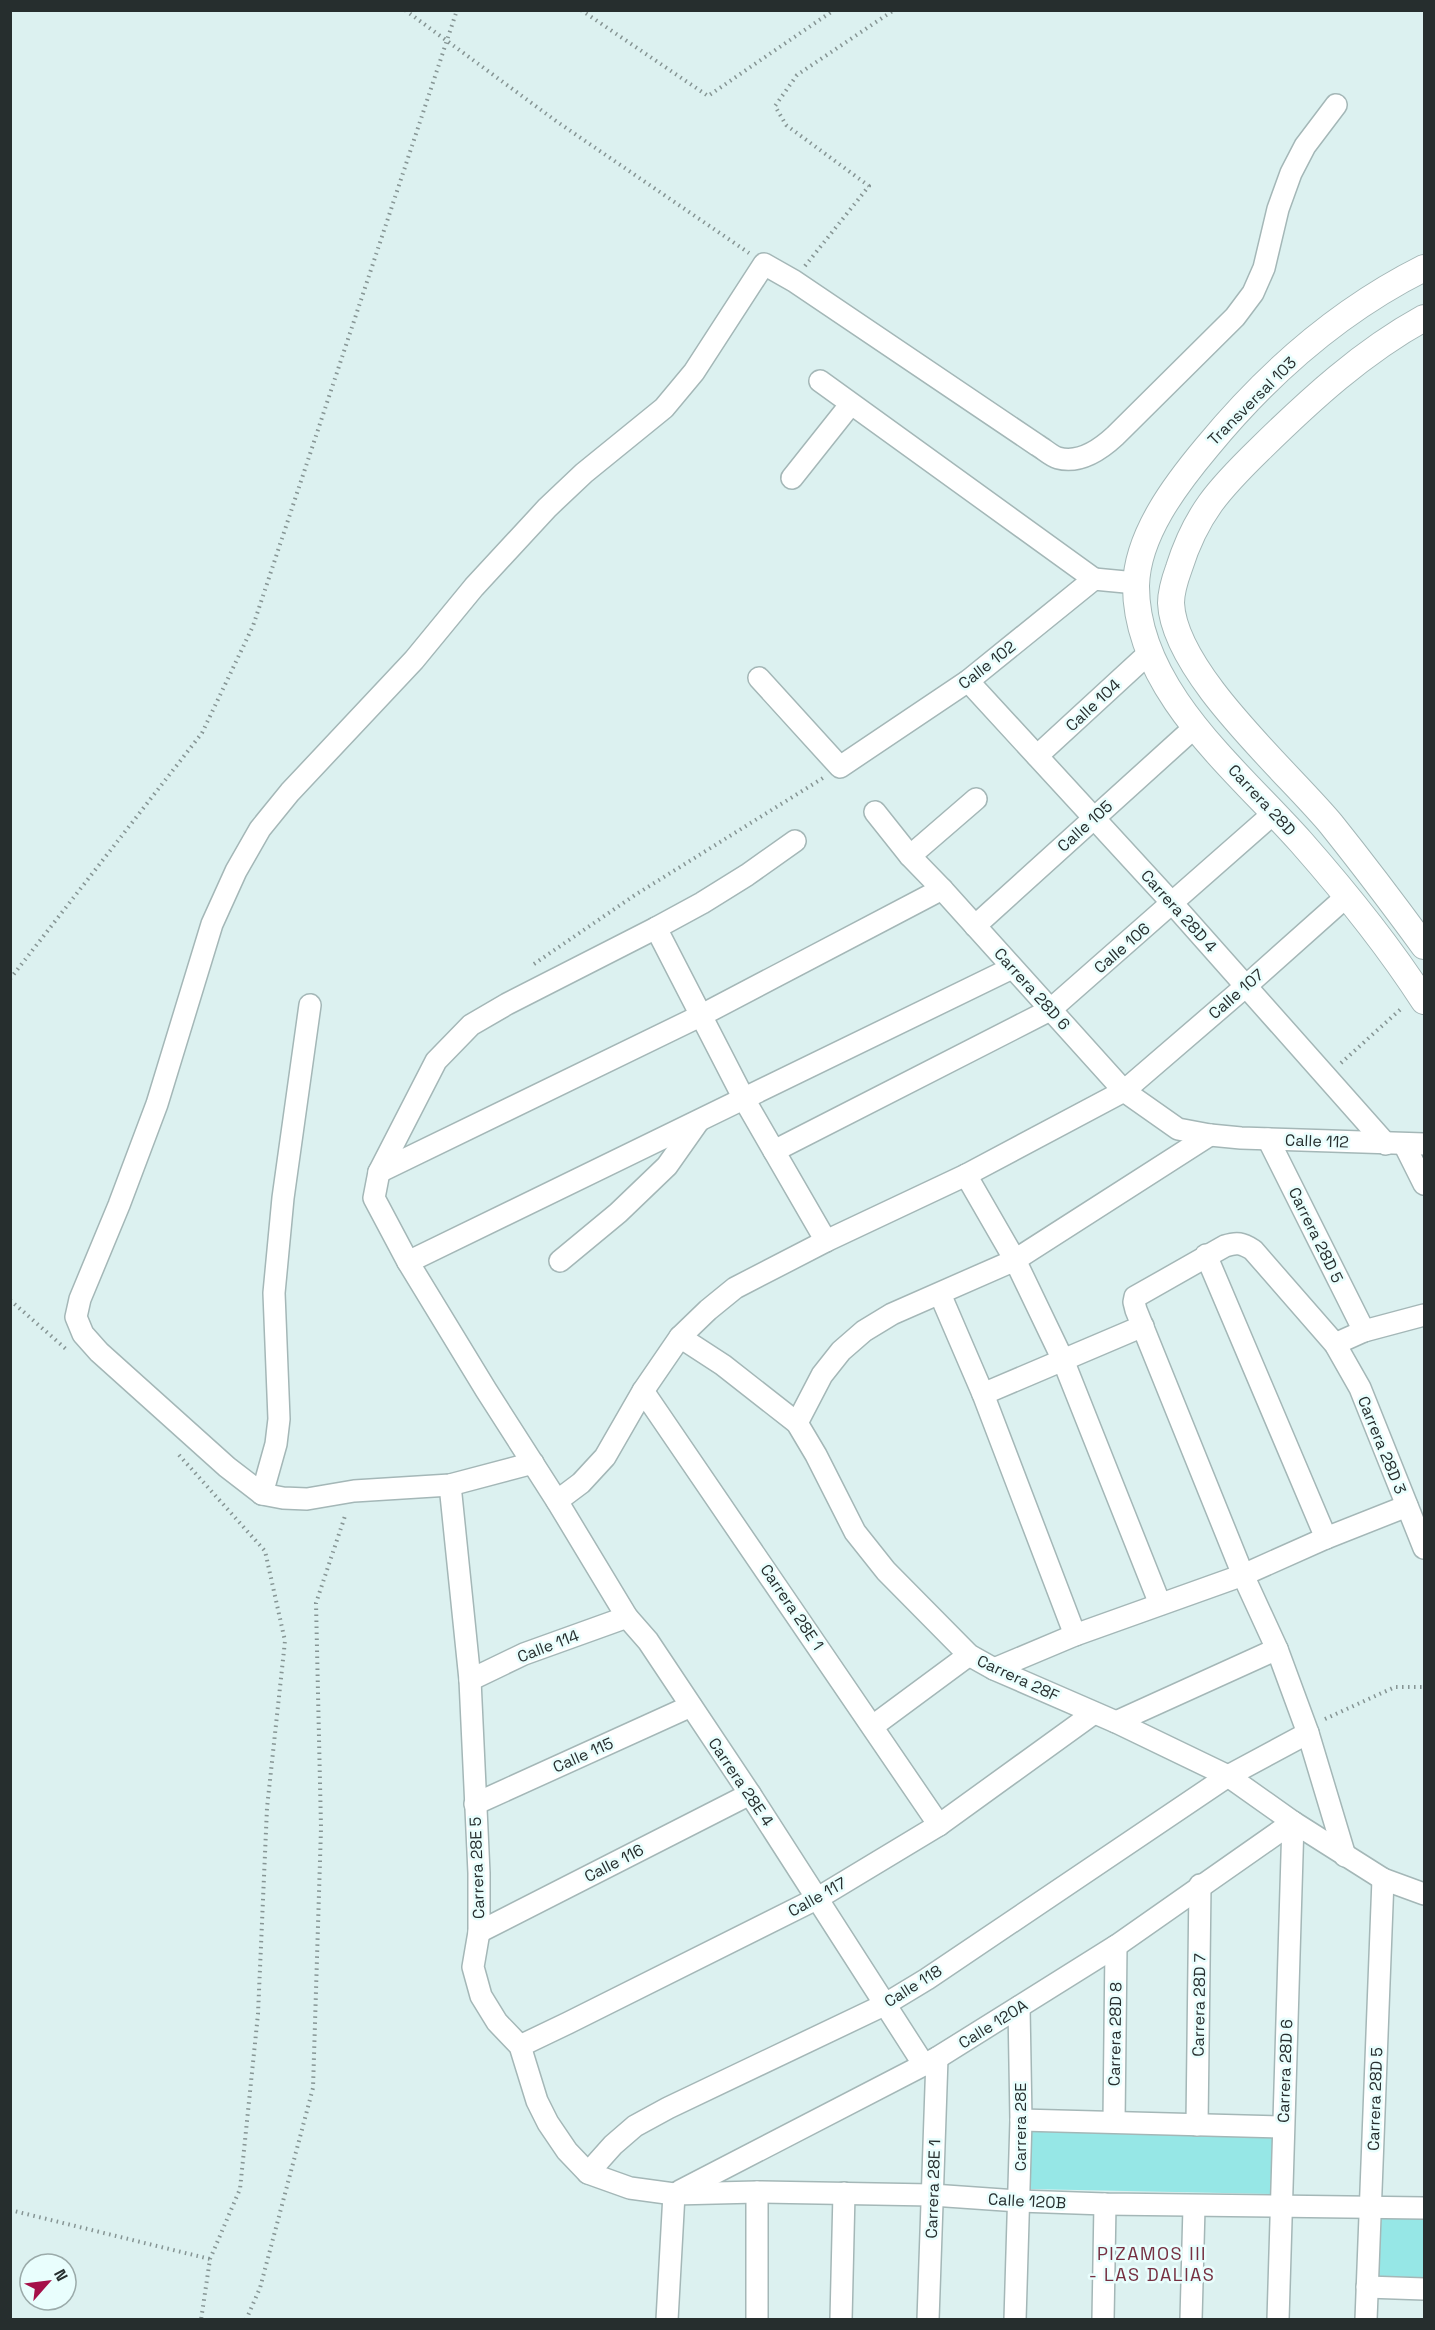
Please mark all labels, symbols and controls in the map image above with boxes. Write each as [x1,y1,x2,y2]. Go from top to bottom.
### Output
street label: Transversal 103 [1203,352,1301,450]
street label: Calle 102 [954,636,1020,694]
street label: Calle 104 [1061,674,1125,736]
street label: Carrera 28D [1224,760,1300,840]
street label: Calle 105 [1053,796,1117,856]
street label: Carrera 28D 4 [1136,865,1222,957]
street label: Calle 106 [1090,918,1154,978]
street label: Carrera 28D 6 [989,943,1075,1035]
street label: Calle 107 [1204,964,1268,1024]
street label: Calle 112 [1285,1129,1349,1153]
street label: Carrera 28D 5 [1284,1184,1348,1286]
street label: Carrera 28D 3 [1353,1393,1411,1497]
street label: Carrera 28E 1 [756,1560,828,1654]
street label: Calle 114 [514,1625,582,1667]
street label: Carrera 28F [974,1650,1063,1706]
street label: Calle 115 [550,1732,616,1778]
street label: Carrera 28E 4 [704,1734,778,1830]
street label: Carrera 28E 5 [465,1817,489,1919]
street label: Calle 116 [581,1839,647,1887]
street label: Calle 117 [784,1872,850,1922]
street label: Carrera 28D 7 [1188,1953,1210,2057]
street label: Calle 118 [880,1960,946,2012]
street label: Carrera 28D 8 [1104,1982,1126,2086]
street label: Calle 120A [955,1995,1031,2053]
street label: Carrera 28D 6 [1273,2019,1297,2123]
street label: Carrera 28D 5 [1363,2047,1387,2151]
street label: Carrera 28E [1010,2083,1031,2171]
street label: Carrera 28E 1 [921,2139,945,2239]
street label: Calle 120B [987,2188,1067,2214]
district label: PIZAMOS III - LAS DALIAS [1089,2242,1215,2286]
north arrow [18,2252,78,2312]
text: N [49,2266,73,2285]

